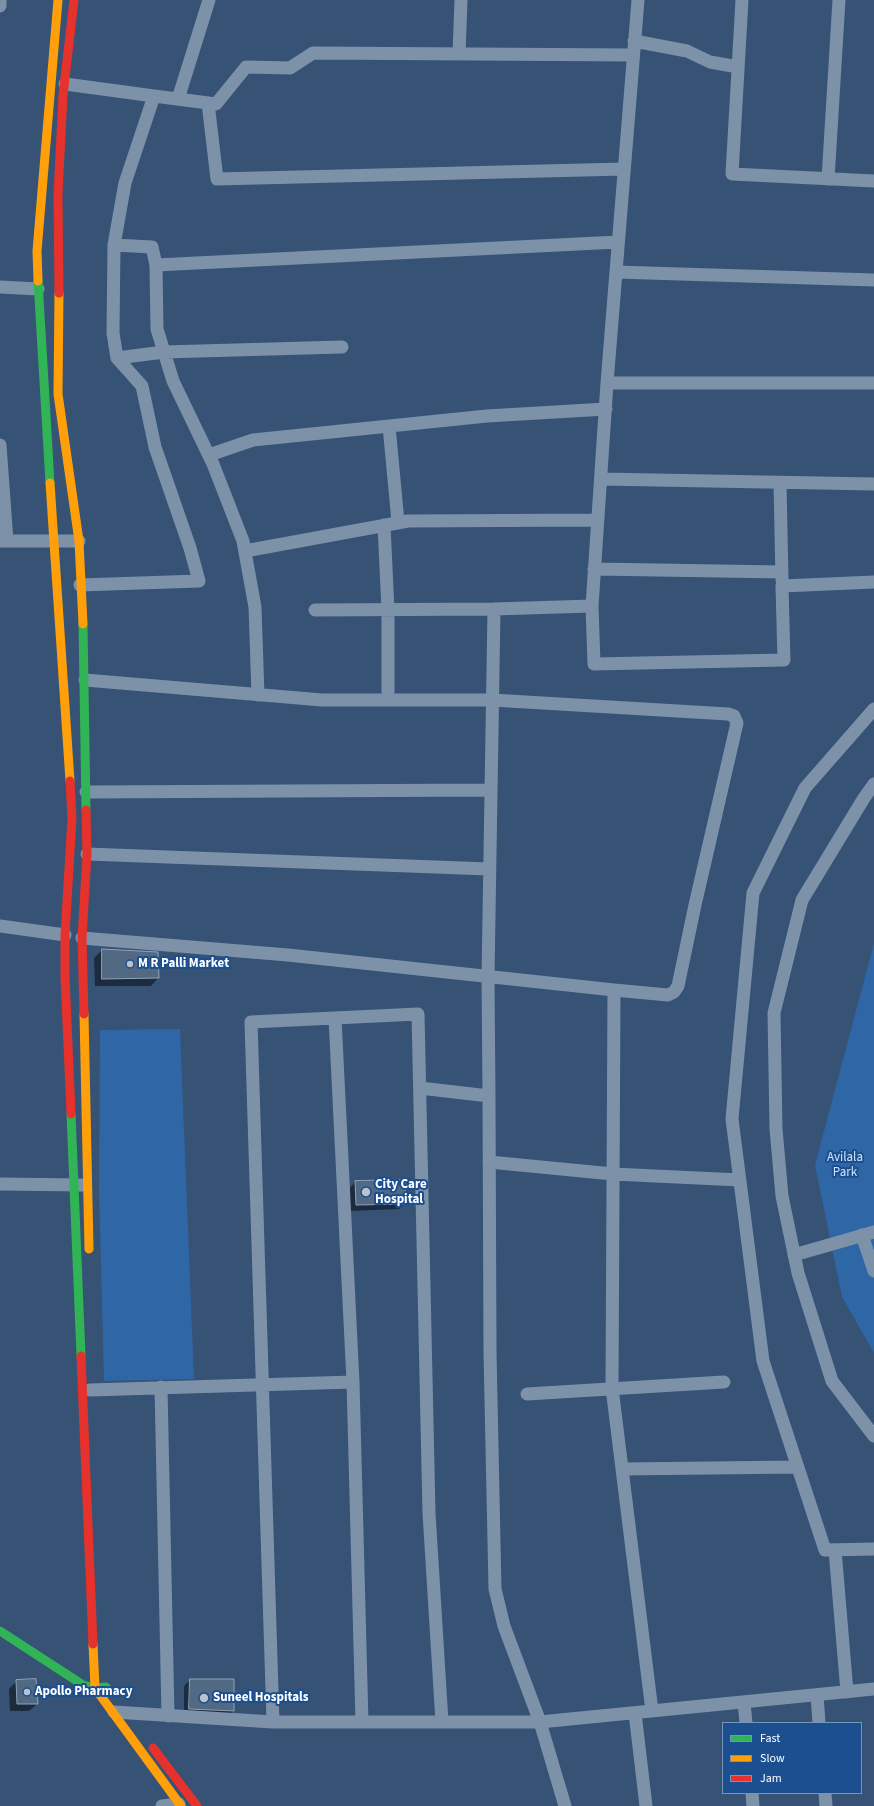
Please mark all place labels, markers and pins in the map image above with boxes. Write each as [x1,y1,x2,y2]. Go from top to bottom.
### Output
place label: M R Palli Market [138,956,229,972]
marker: M R Palli Market [125,959,135,969]
place label: City Care Hospital [375,1177,427,1208]
marker: City Care Hospital [360,1186,372,1198]
place label: Apollo Pharmacy [35,1684,132,1700]
marker: Apollo Pharmacy [22,1687,32,1697]
place label: Suneel Hospitals [213,1690,309,1706]
marker: Suneel Hospitals [198,1692,210,1704]

